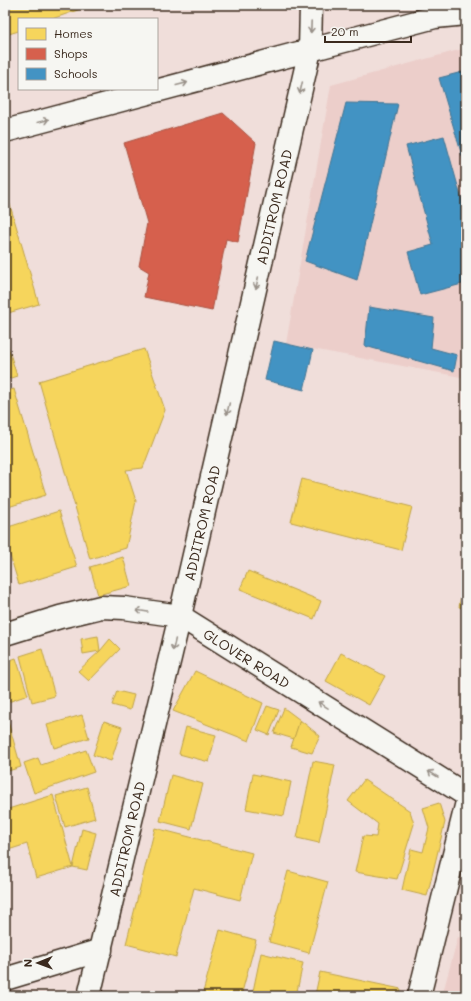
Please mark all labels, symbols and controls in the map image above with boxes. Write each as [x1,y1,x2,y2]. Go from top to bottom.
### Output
legend [18,18,158,90]
scale bar [325,18,411,44]
one-way arrow [307,20,315,33]
text: 20 m [331,23,359,39]
text: Homes [54,25,93,41]
text: Shops [54,45,88,61]
text: Schools [54,65,98,81]
one-way arrow [175,80,188,87]
one-way arrow [297,81,305,94]
one-way arrow [36,117,49,124]
street label: ADDITROM ROAD [251,147,297,267]
one-way arrow [252,276,260,289]
one-way arrow [223,403,231,416]
street label: ADDITROM ROAD [179,463,225,583]
one-way arrow [136,606,149,614]
street label: GLOVER ROAD [200,624,294,692]
one-way arrow [169,638,177,651]
one-way arrow [318,701,329,709]
one-way arrow [428,770,439,778]
street label: ADDITROM ROAD [104,779,150,899]
north arrow [18,943,58,983]
text: N [20,959,35,967]

